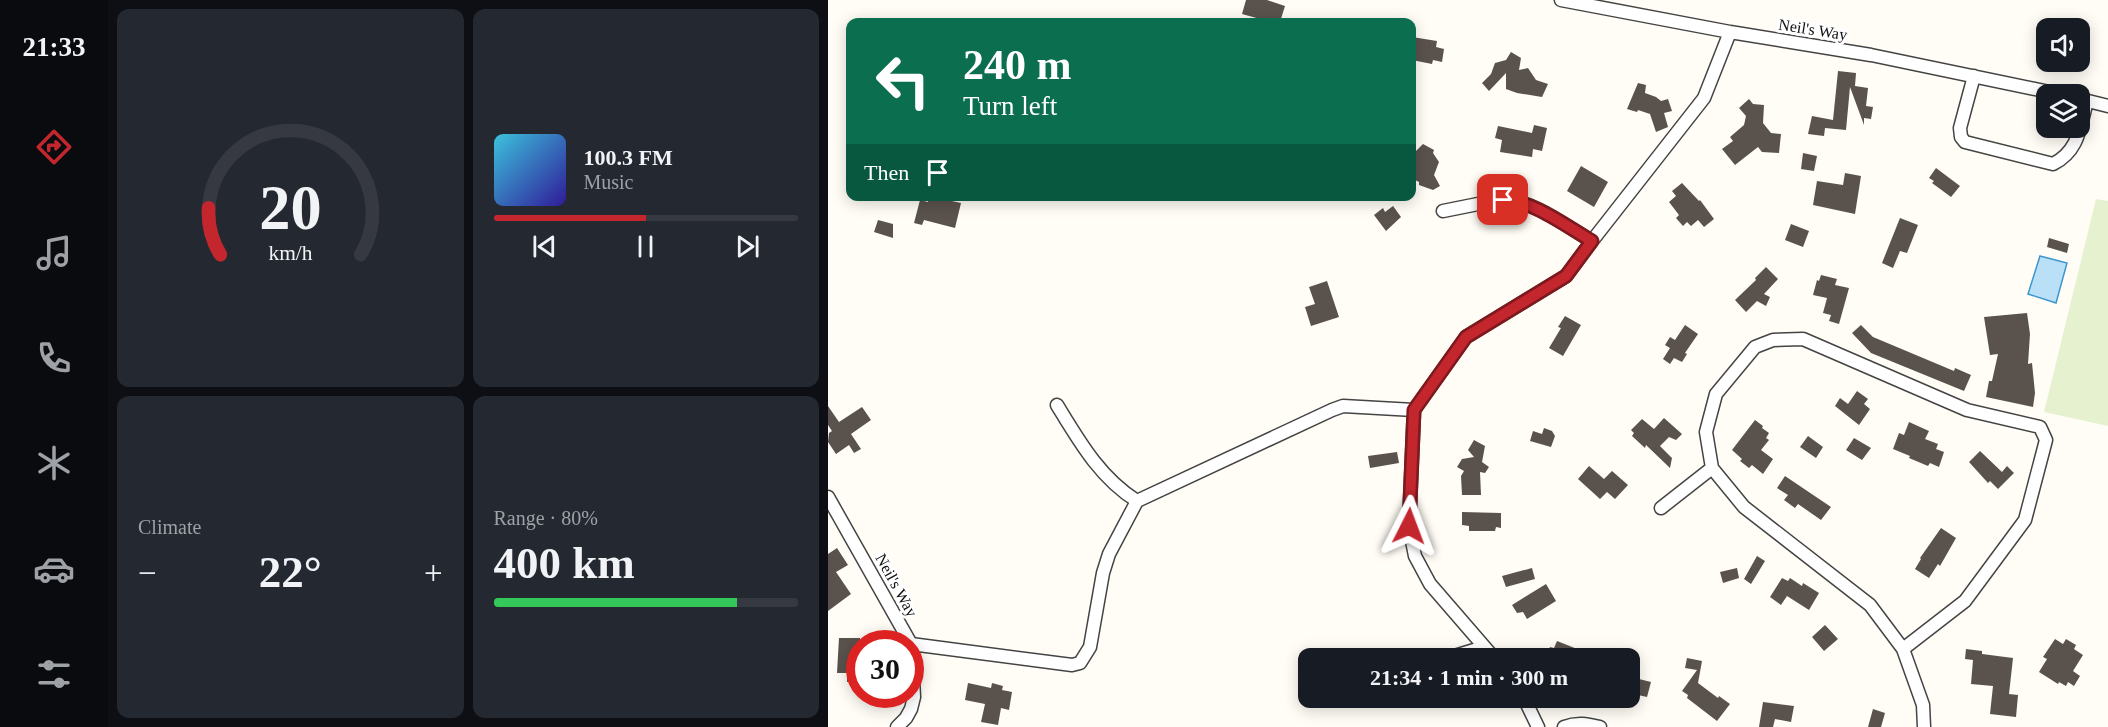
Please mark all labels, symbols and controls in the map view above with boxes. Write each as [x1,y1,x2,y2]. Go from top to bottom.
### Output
street label: Neil's Way [1777,16,1848,44]
map controls [2036,18,2090,138]
button: sound [2036,18,2090,72]
text: 21:33 [23,32,86,62]
icon: left [864,42,942,120]
text: 240 m [963,42,1072,88]
button: layers [2036,84,2090,138]
text: Turn left [963,91,1057,121]
icon: directions [33,126,75,168]
text: 100.3 FM [584,145,673,170]
icon: arrive [921,156,954,189]
text: Then [864,160,909,185]
text: Music [584,171,634,193]
text: 20 [259,173,321,242]
pin [1477,174,1528,225]
icon: arrive [1486,183,1519,216]
icon: previous [528,230,561,263]
icon: pause [629,230,662,263]
icon: next [731,230,764,263]
icon: music [33,232,75,274]
text: km/h [268,242,313,266]
icon: phone [33,337,75,379]
icon: climate [33,442,75,484]
position arrow [1377,494,1441,558]
text: Range · 80% [494,507,598,529]
text: Climate [138,516,201,538]
text: 400 km [494,538,635,588]
text: 22° [259,547,322,597]
icon: car [33,548,75,590]
street label: Neil's Way [871,551,921,620]
text: − [138,555,157,591]
text: + [424,555,443,591]
speed limit sign: 30 [846,630,924,708]
icon: filters [33,653,75,695]
text: 21:34 · 1 min · 300 m [1370,665,1568,690]

